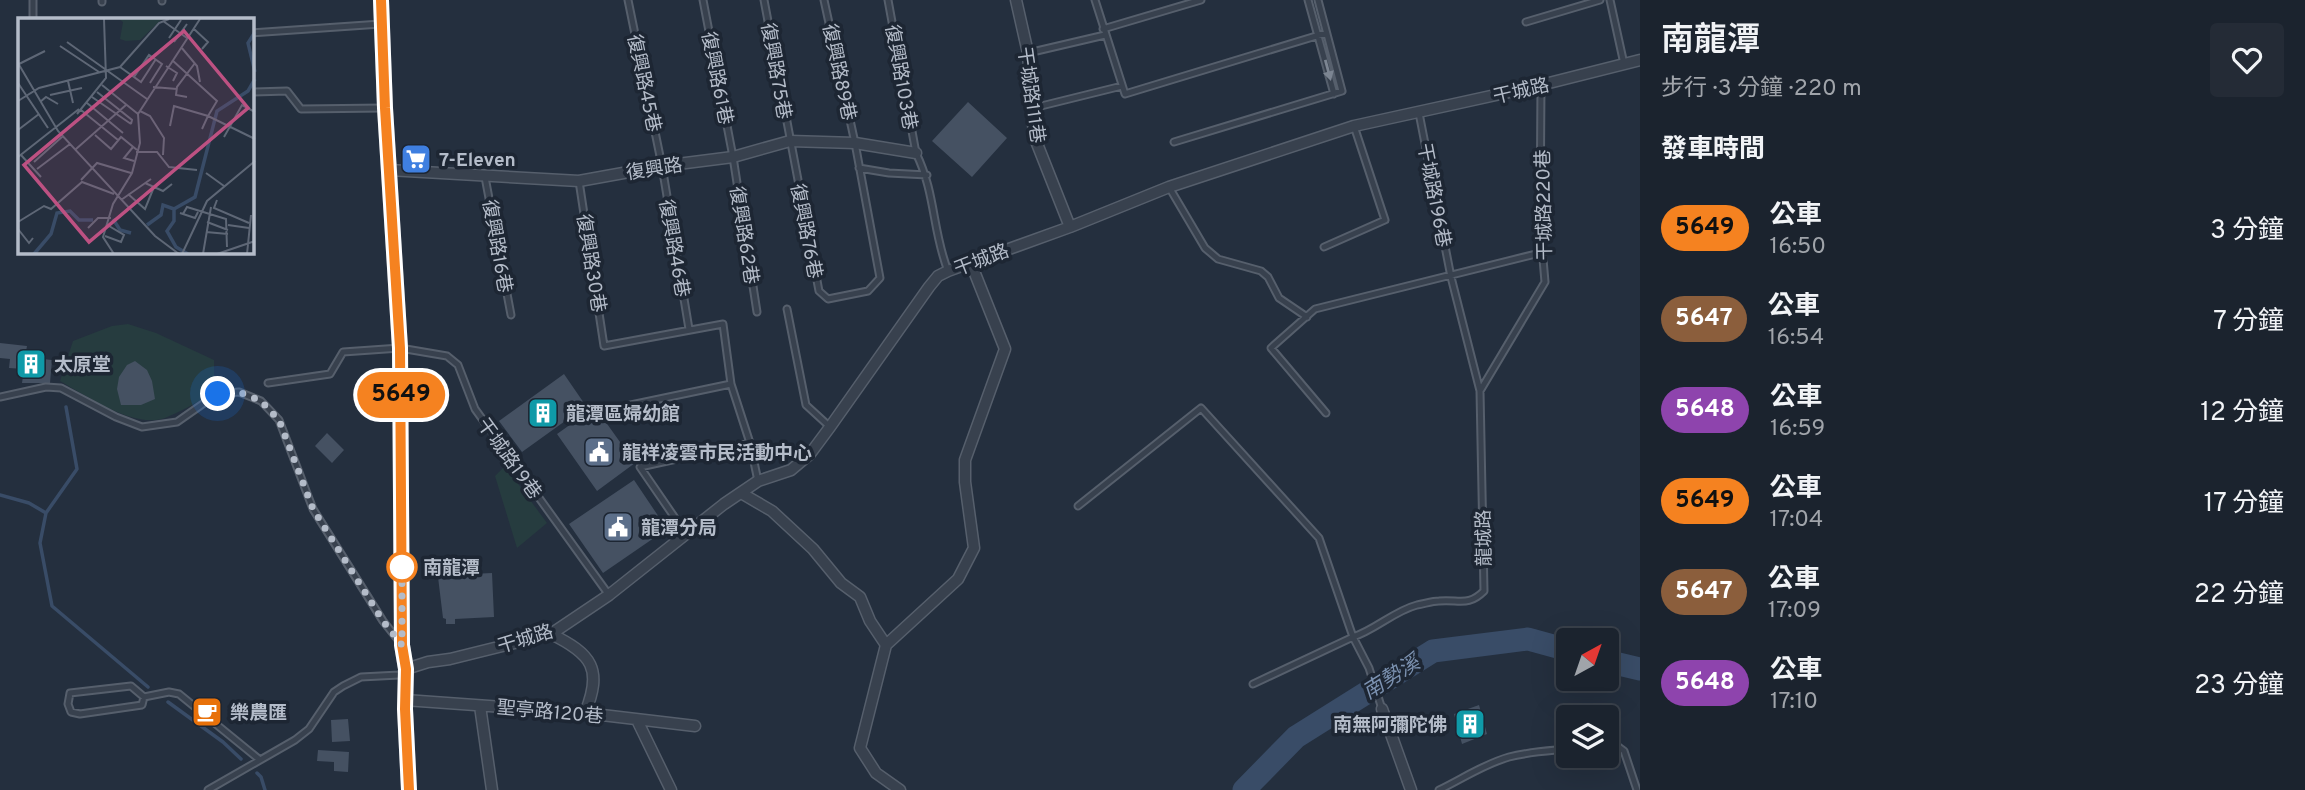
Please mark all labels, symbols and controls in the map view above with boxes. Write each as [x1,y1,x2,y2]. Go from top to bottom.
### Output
inset map [18,18,254,254]
street label: 復興路75巷 [755,21,795,122]
text: 南龍潭 [1661,21,1760,63]
street label: 復興路89巷 [816,22,860,123]
street label: 復興路103巷 [879,23,921,132]
button: heart [2210,23,2284,97]
street label: 復興路61巷 [695,30,737,127]
street label: 復興路45巷 [621,32,665,135]
street label: 干城路111巷 [1011,45,1049,145]
one-way arrow [1323,60,1333,81]
street label: 干城路 [1491,74,1552,110]
text: 步行 · 3 分鐘 · 220 m [1661,75,1862,104]
text: 發車時間 [1661,134,1765,167]
street label: 干城路196巷 [1411,141,1455,250]
supermarket icon: 7-Eleven [399,142,433,176]
place label: 7-Eleven [439,149,516,173]
street label: 干城路220巷 [1532,149,1558,261]
street label: 復興路 [624,154,684,186]
street label: 復興路76巷 [784,182,826,281]
street label: 復興路62巷 [723,185,763,286]
street label: 復興路46巷 [653,197,693,299]
street label: 復興路16巷 [476,198,516,295]
text: 公車 [1770,200,1822,233]
street label: 復興路30巷 [570,212,610,314]
text: 5649 [1675,213,1735,243]
text: 3 分鐘 [2210,215,2284,248]
text: 16:50 [1770,233,1826,262]
street label: 干城路 [951,239,1013,282]
text: 公車 [1768,291,1820,324]
text: 5647 [1675,304,1733,334]
text: 7 分鐘 [2213,306,2284,339]
text: 16:54 [1768,324,1824,353]
building icon: 太原堂 [14,347,48,381]
place label: 太原堂 [54,354,111,378]
line badge: 5649 [352,372,450,418]
your location [200,376,235,411]
text: 5649 [371,380,431,410]
text: 公車 [1770,382,1822,415]
text: 5648 [1675,395,1735,425]
building icon: 龍潭區婦幼館 [526,396,560,430]
text: 12 分鐘 [2200,397,2284,430]
place label: 龍潭區婦幼館 [566,403,680,427]
street label: 干城路19巷 [471,414,546,504]
text: 16:59 [1770,415,1825,444]
public building icon: 龍祥凌雲市民活動中心 [582,435,616,469]
place label: 龍祥凌雲市民活動中心 [622,442,812,466]
text: 公車 [1770,473,1822,506]
text: 5649 [1675,486,1735,516]
text: 17 分鐘 [2204,488,2284,521]
text: 17:04 [1770,506,1823,535]
street label: 龍城路 [1473,509,1497,567]
public building icon: 龍潭分局 [601,510,635,544]
place label: 龍潭分局 [641,517,717,541]
marker: 南龍潭 [387,552,417,582]
place label: 南龍潭 [423,557,480,581]
text: 公車 [1768,564,1820,597]
text: 5647 [1675,577,1733,607]
text: 22 分鐘 [2194,579,2284,612]
text: 17:09 [1768,597,1821,626]
street label: 干城路 [495,620,556,660]
north arrow [1556,628,1619,691]
map controls [1556,628,1619,768]
water label: 南勢溪 [1358,649,1428,706]
text: 公車 [1770,655,1822,688]
text: 5648 [1675,668,1735,698]
text: 23 分鐘 [2194,670,2284,703]
text: 17:10 [1770,688,1818,717]
cafe icon: 樂農匯 [190,695,224,729]
street label: 聖亭路120巷 [496,696,604,730]
place label: 樂農匯 [230,702,287,726]
button: layers [1556,705,1619,768]
building icon: 南無阿彌陀佛 [1453,707,1487,741]
place label: 南無阿彌陀佛 [1333,714,1447,738]

